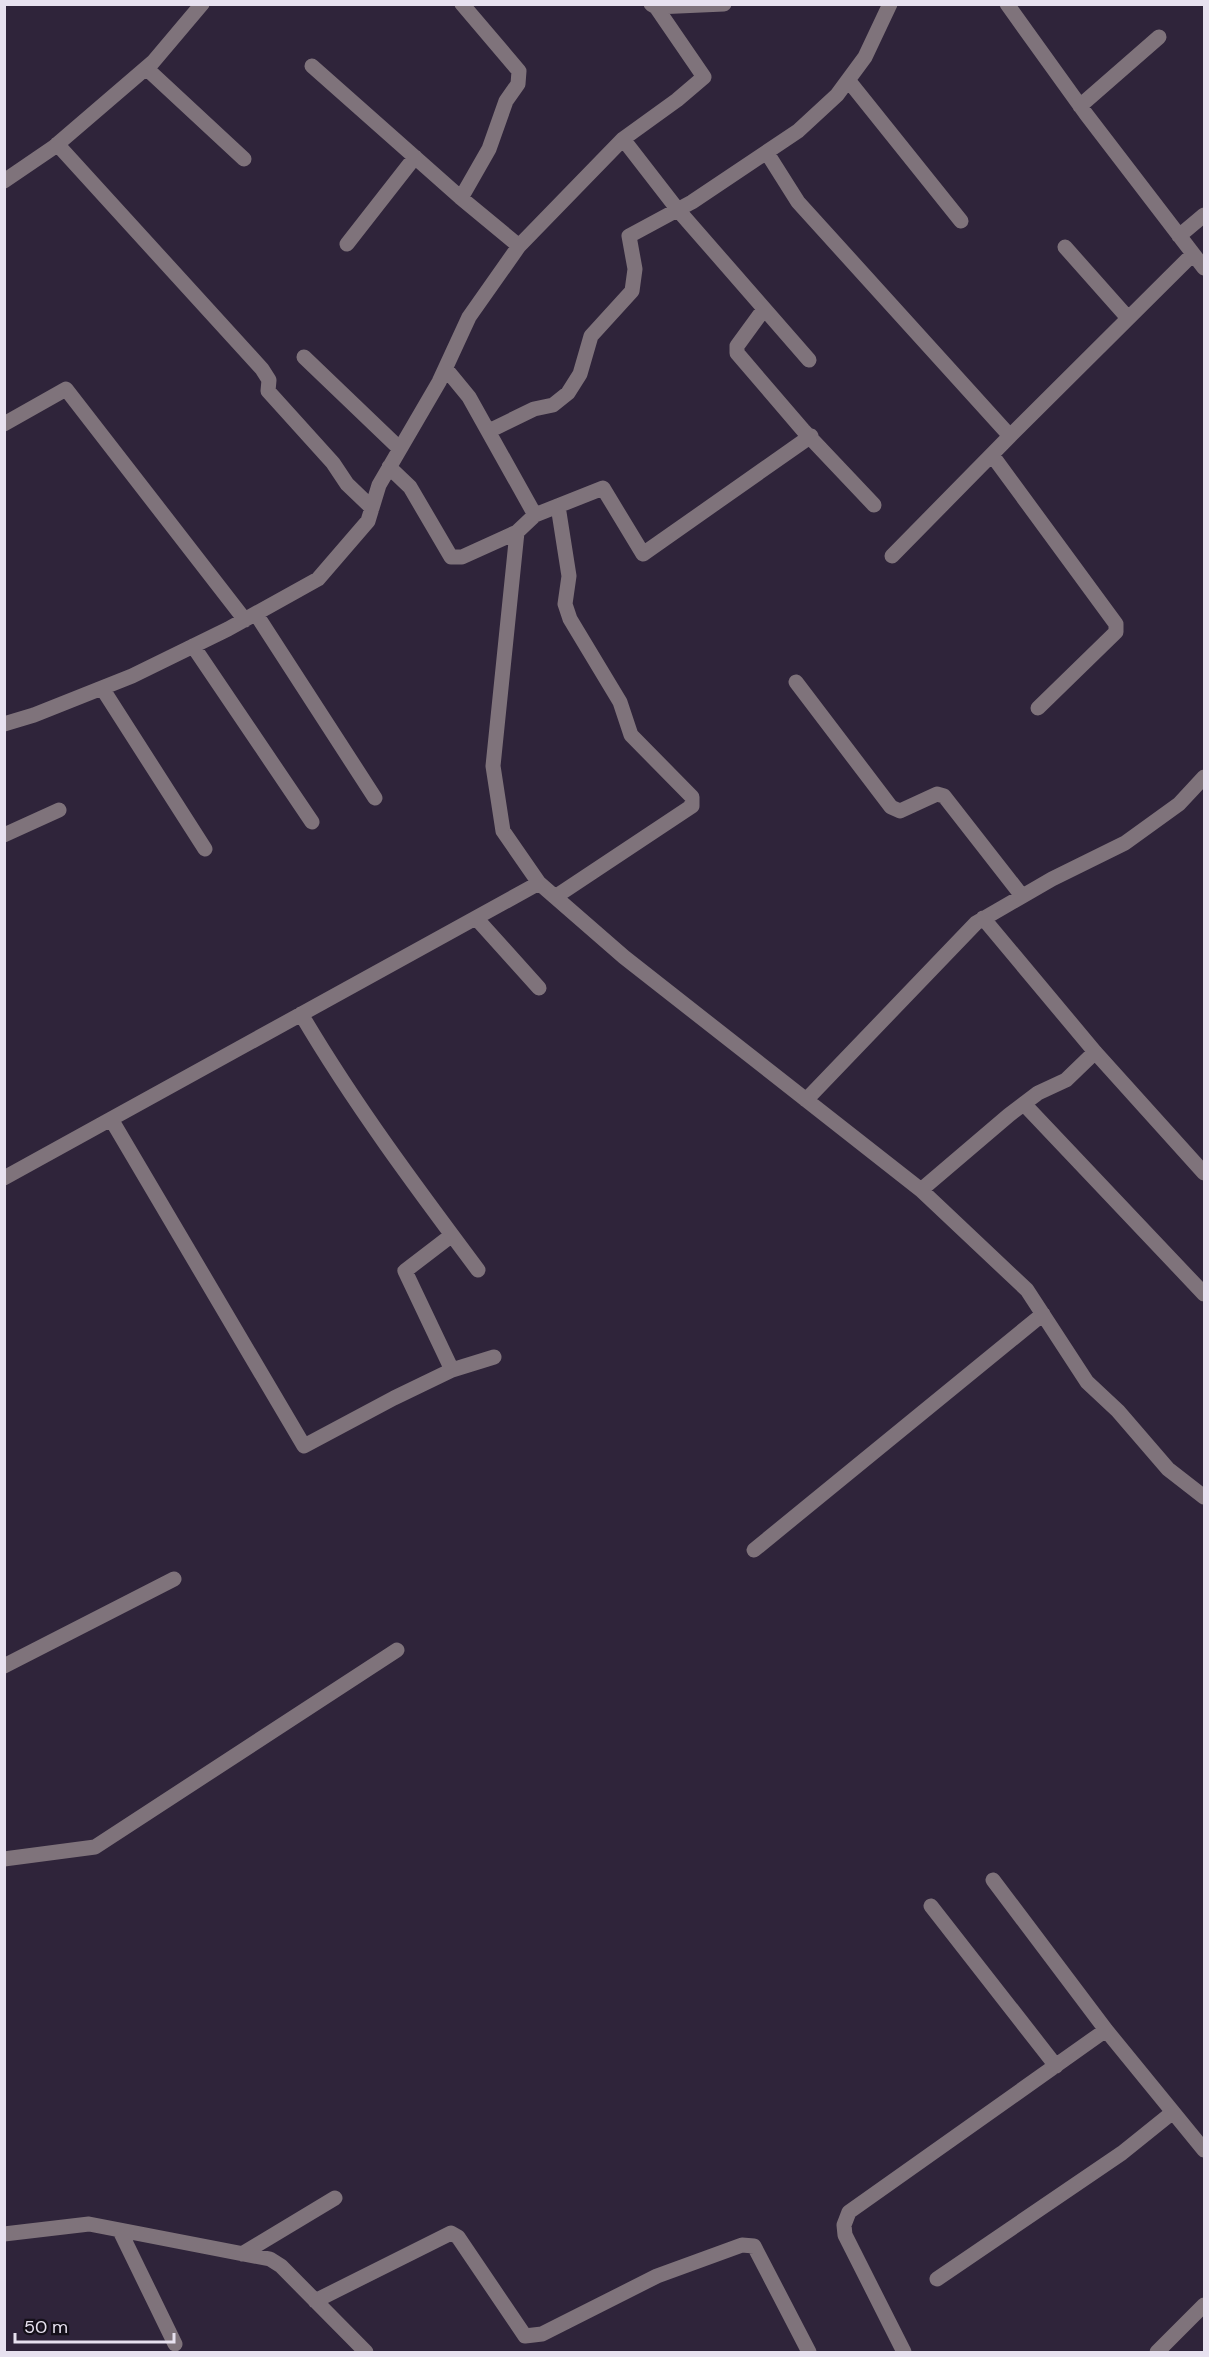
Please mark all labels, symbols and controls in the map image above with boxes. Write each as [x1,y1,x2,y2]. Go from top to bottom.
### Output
scale bar [15,2306,174,2344]
text: 50 m [24,2315,68,2339]

